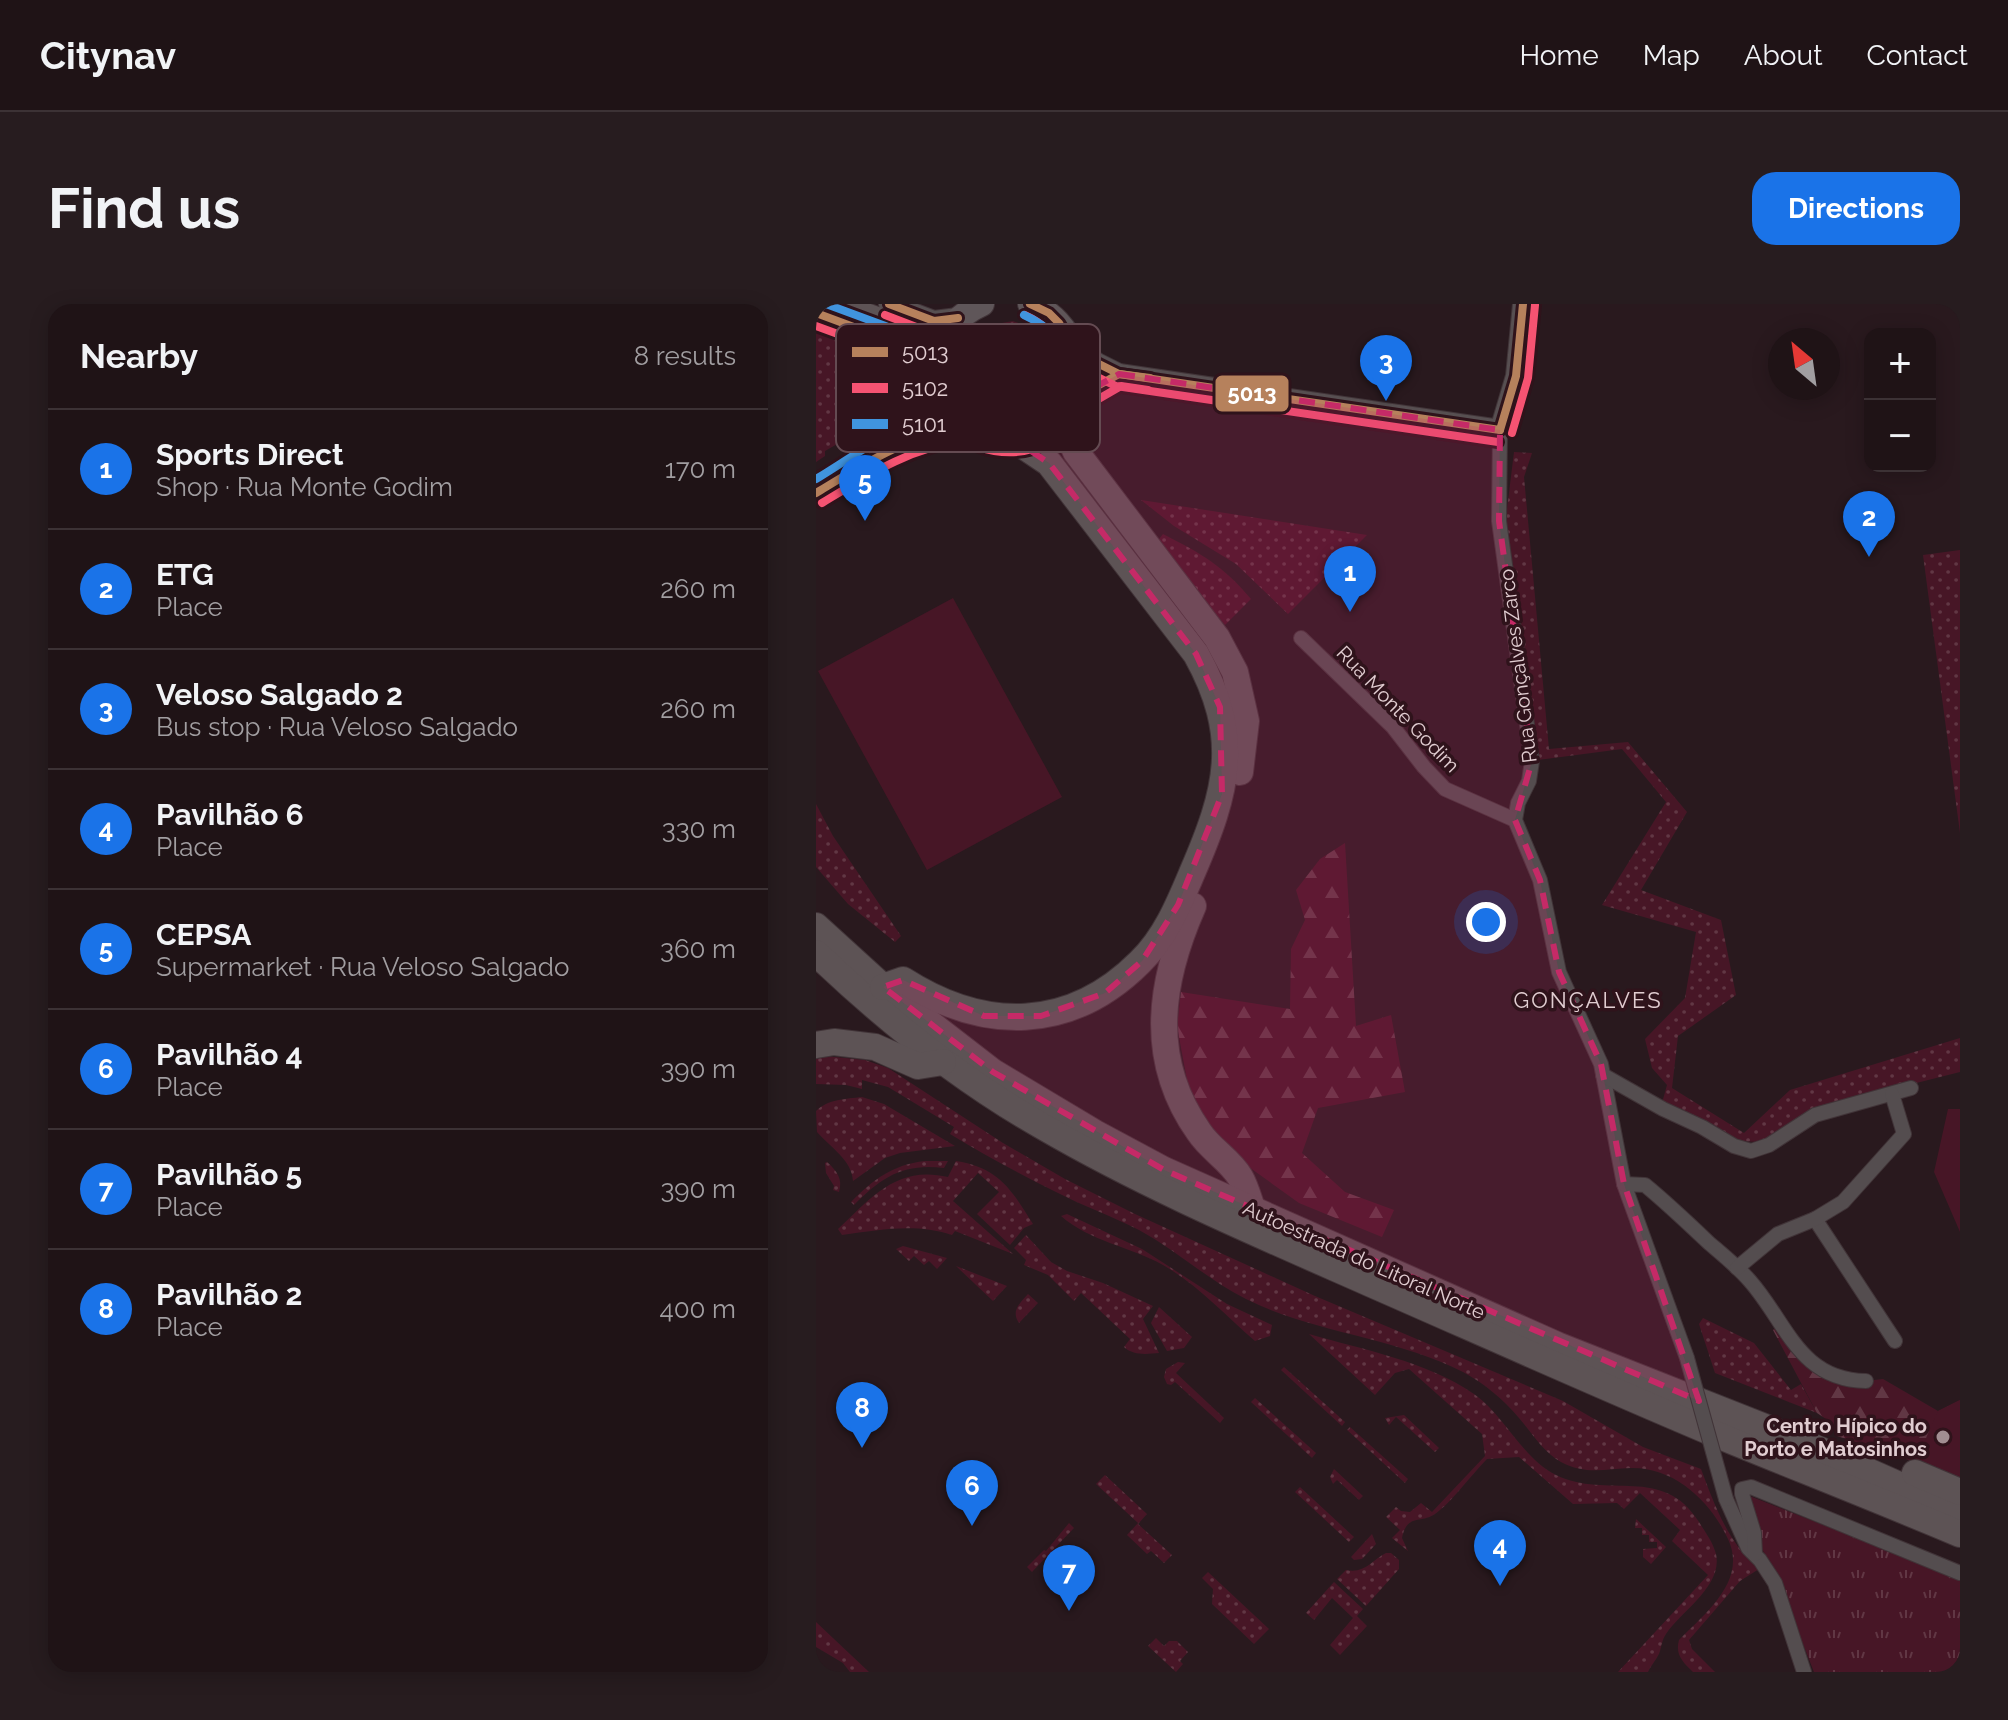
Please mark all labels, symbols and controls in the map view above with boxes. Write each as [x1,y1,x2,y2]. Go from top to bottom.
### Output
text: Citynav [40,33,176,78]
text: Home [1519,39,1599,72]
text: Map [1643,39,1700,72]
text: About [1744,39,1823,72]
text: Contact [1867,39,1968,72]
button: Directions [1752,172,1960,245]
text: Find us [48,175,240,241]
legend [836,324,1100,452]
north arrow [1768,328,1840,400]
map controls [1864,328,1936,472]
button: + [1864,328,1936,400]
pin: 3 [1360,335,1412,401]
text: Nearby [80,336,198,376]
text: 5013 [902,339,949,365]
text: 8 results [634,341,736,371]
line badge: 5013 [1214,374,1290,413]
text: 5102 [902,375,948,401]
text: 5013 [1228,380,1276,406]
button: − [1864,400,1936,472]
text: 5101 [902,411,946,437]
text: Sports Direct [156,437,344,472]
text: 1 [100,454,112,484]
text: 170 m [665,454,736,484]
pin: 5 [839,455,891,521]
text: Shop · Rua Monte Godim [156,472,453,502]
pin: 2 [1843,491,1895,557]
pin: 1 [1324,546,1376,612]
text: ETG [156,557,214,592]
street label: Rua Gonçalves Zarco [1494,567,1542,764]
text: 2 [99,574,113,604]
text: 260 m [660,574,736,604]
text: Place [156,592,223,622]
street label: Rua Monte Godim [1332,641,1464,777]
text: Veloso Salgado 2 [156,677,403,712]
text: 3 [99,694,113,724]
text: 260 m [660,694,736,724]
text: Bus stop · Rua Veloso Salgado [156,712,518,742]
text: Pavilhão 6 [156,797,304,832]
text: 4 [99,814,113,844]
text: 330 m [662,814,736,844]
text: Place [156,832,223,862]
your location [1466,902,1506,942]
text: CEPSA [156,917,251,952]
text: 5 [99,934,113,964]
text: 360 m [660,934,736,964]
text: Supermarket · Rua Veloso Salgado [156,952,569,982]
district label: GONÇALVES [1513,987,1663,1013]
text: Pavilhão 4 [156,1037,303,1072]
text: 6 [98,1054,114,1084]
text: 390 m [660,1054,736,1084]
text: Place [156,1072,223,1102]
text: Pavilhão 5 [156,1157,302,1192]
text: 7 [99,1174,113,1204]
text: 390 m [660,1174,736,1204]
text: Place [156,1192,223,1222]
street label: Autoestrada do Litoral Norte [1239,1196,1489,1324]
text: Pavilhão 2 [156,1277,302,1312]
text: 8 [98,1294,114,1324]
text: 400 m [659,1294,736,1324]
text: Place [156,1312,223,1342]
pin: 8 [836,1382,888,1448]
place label: Centro Hípico do Porto e Matosinhos [1744,1414,1927,1461]
marker: Centro Hípico do Porto e Matosinhos [1934,1428,1952,1446]
pin: 6 [946,1460,998,1526]
pin: 4 [1474,1520,1526,1586]
pin: 7 [1043,1545,1095,1611]

